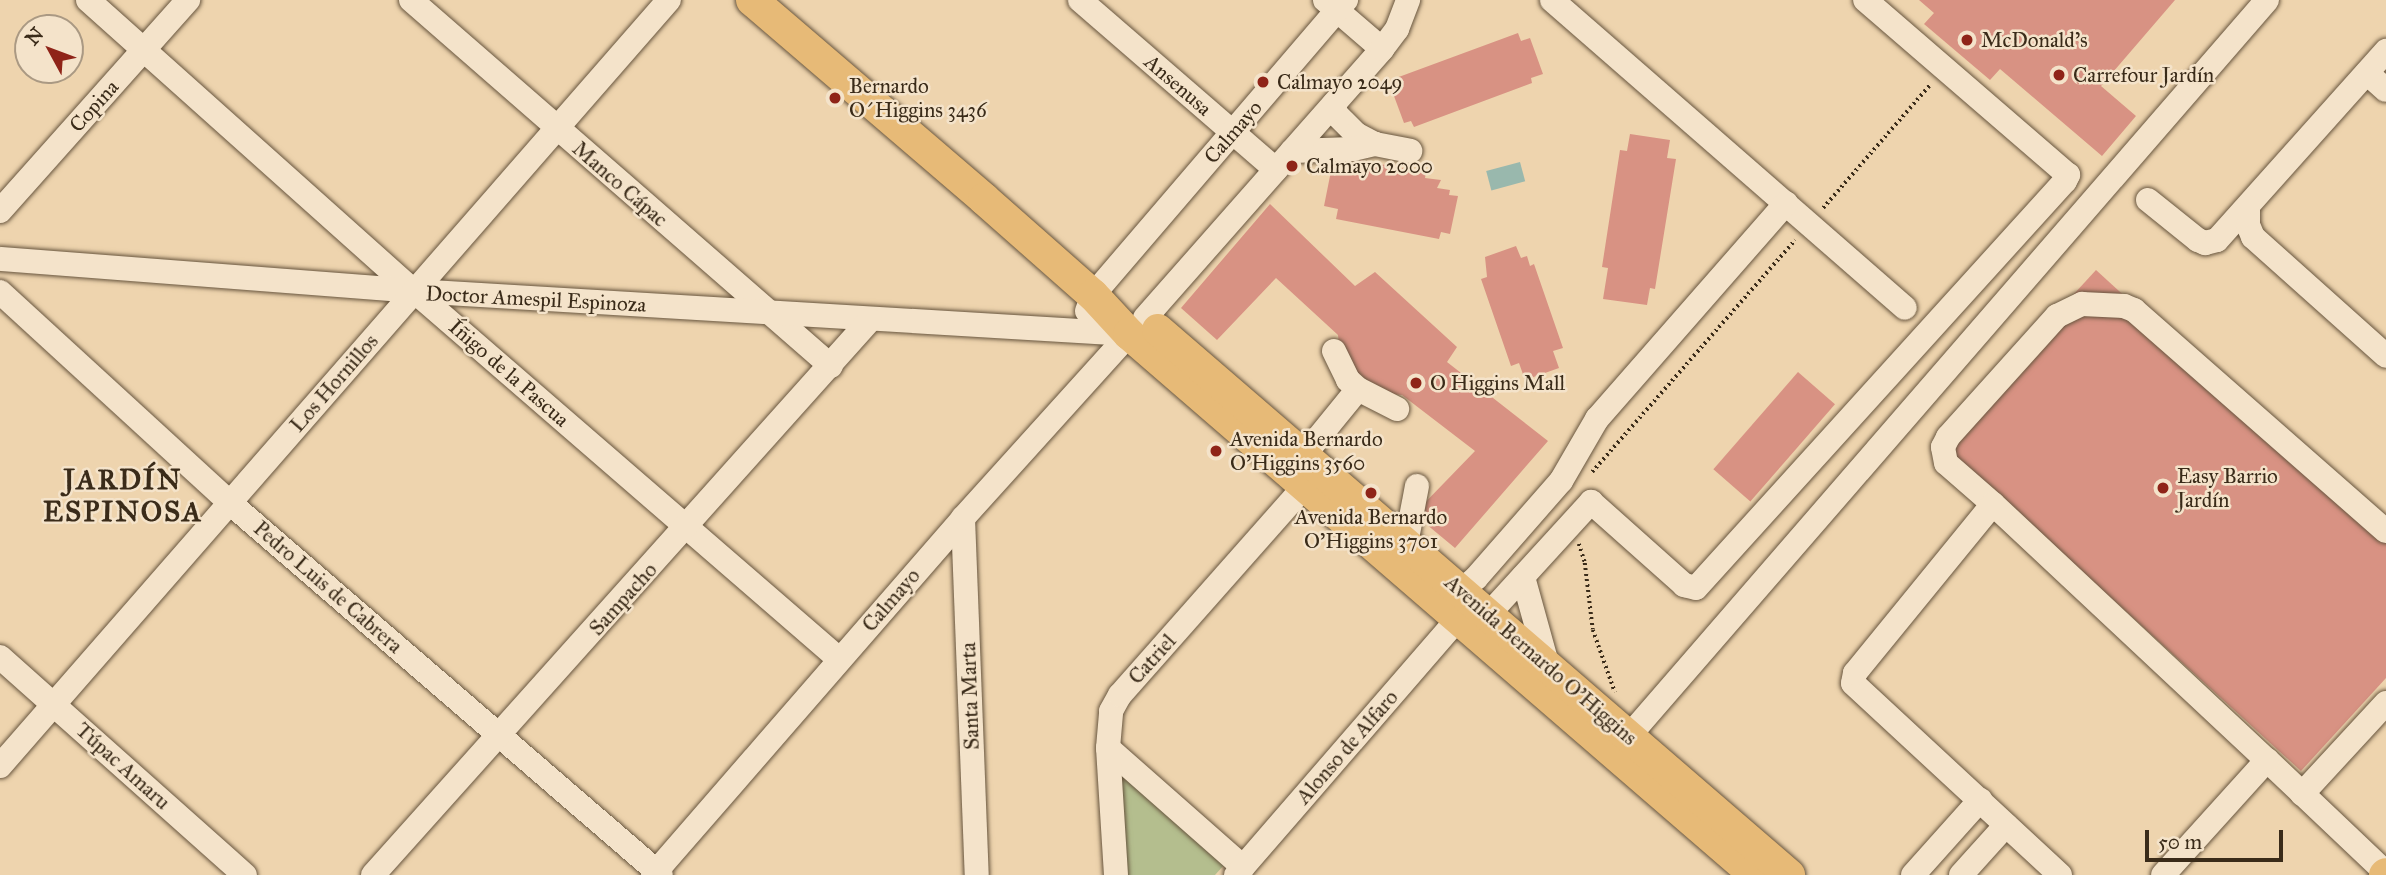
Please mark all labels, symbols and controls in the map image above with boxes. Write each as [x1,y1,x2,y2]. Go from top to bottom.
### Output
north arrow [14,14,84,84]
text: N [20,23,48,50]
place label: McDonald's [1981,27,2088,53]
marker: McDonald's [1959,32,1975,48]
street label: Ansenusa [1139,49,1217,121]
place label: Carrefour Jardín [2073,62,2214,88]
marker: Carrefour Jardín [2051,67,2067,83]
place label: Calmayo 2049 [1277,69,1403,95]
place label: Bernardo O´Higgins 3436 [849,73,987,123]
marker: Calmayo 2049 [1255,74,1271,90]
street label: Copina [64,75,124,137]
marker: Bernardo O´Higgins 3436 [827,90,843,106]
street label: Calmayo [1199,95,1267,169]
street label: Manco Cápac [567,136,673,232]
place label: Calmayo 2000 [1306,153,1433,179]
marker: Calmayo 2000 [1284,158,1300,174]
street label: Doctor Amespil Espinoza [425,281,647,317]
street label: Íñigo de la Pascua [444,314,574,432]
street label: Los Hornillos [285,329,383,437]
place label: O Higgins Mall [1430,370,1565,396]
marker: O Higgins Mall [1408,375,1424,391]
place label: Avenida Bernardo O'Higgins 3560 [1230,426,1383,476]
marker: Avenida Bernardo O'Higgins 3560 [1208,443,1224,459]
district label: JARDÍN ESPINOSA [44,463,202,529]
place label: Easy Barrio Jardín [2177,463,2278,513]
marker: Easy Barrio Jardín [2155,480,2171,496]
marker: Avenida Bernardo O'Higgins 3701 [1363,485,1379,501]
place label: Avenida Bernardo O'Higgins 3701 [1295,504,1447,554]
street label: Pedro Luis de Cabrera [248,516,408,658]
street label: Sampacho [584,557,662,641]
street label: Calmayo [857,563,925,637]
street label: Avenida Bernardo O'Higgins [1440,570,1642,750]
street label: Catriel [1123,629,1181,689]
street label: Santa Marta [956,642,984,750]
street label: Alonso de Alfaro [1291,685,1403,809]
street label: Túpac Amaru [71,717,175,815]
scale bar [2148,816,2286,860]
text: 50 m [2158,829,2202,855]

